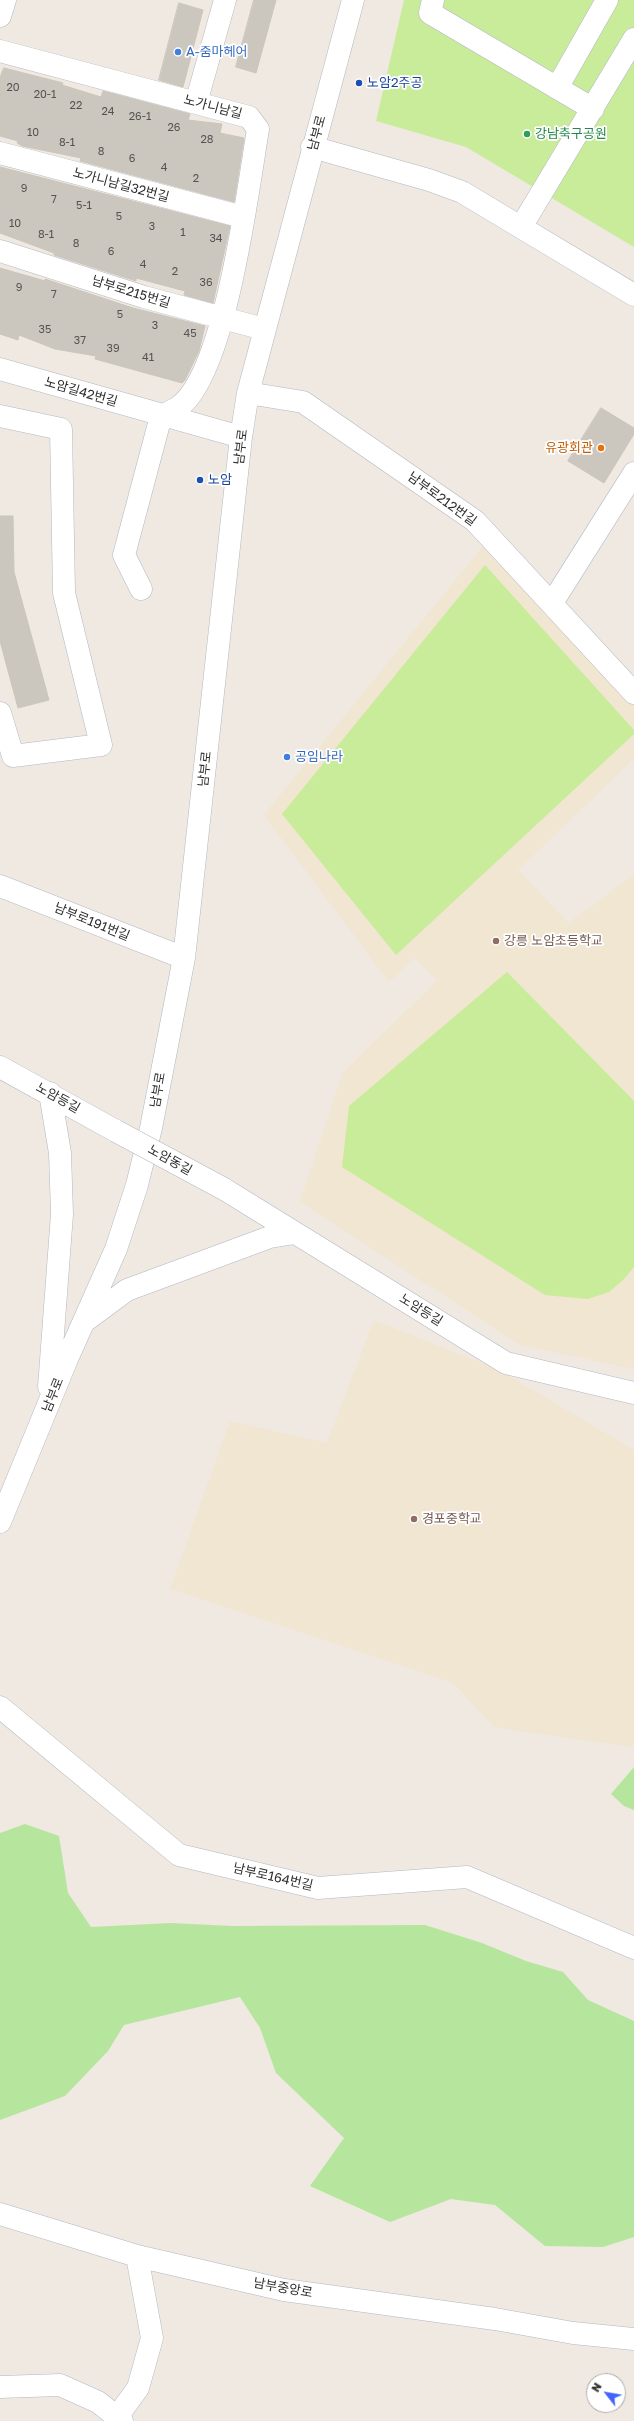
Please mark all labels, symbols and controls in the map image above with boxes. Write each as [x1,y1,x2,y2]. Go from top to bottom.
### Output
place label: A-줌마헤어 [186,44,247,60]
marker: A-줌마헤어 [173,47,183,57]
place label: 노암2주공 [367,75,422,91]
marker: 노암2주공 [354,78,364,88]
house number: 20 [6,81,20,95]
house number: 20-1 [34,88,56,102]
street label: 노가니남길 [182,92,244,122]
house number: 22 [70,99,82,113]
house number: 24 [101,105,115,119]
house number: 26-1 [129,110,151,124]
street label: 남부로 [305,114,329,152]
house number: 26 [167,121,181,135]
house number: 10 [27,126,39,140]
place label: 강남축구공원 [535,126,607,142]
marker: 강남축구공원 [522,129,532,139]
house number: 28 [200,133,214,147]
house number: 8-1 [59,136,75,150]
house number: 8 [98,145,104,159]
house number: 6 [129,152,135,166]
house number: 4 [161,161,167,175]
street label: 노가니남길32번길 [71,165,171,205]
house number: 2 [193,172,199,186]
house number: 9 [21,182,27,196]
house number: 7 [51,193,57,207]
house number: 5-1 [76,199,92,213]
house number: 5 [116,210,122,224]
house number: 10 [9,217,21,231]
house number: 3 [149,220,155,234]
house number: 1 [180,226,186,240]
house number: 8-1 [38,228,54,242]
house number: 34 [209,232,223,246]
house number: 8 [73,237,79,251]
house number: 6 [108,245,114,259]
house number: 4 [140,258,146,272]
house number: 2 [172,265,178,279]
street label: 남부로215번길 [90,273,172,311]
house number: 36 [199,276,213,290]
house number: 9 [16,281,22,295]
house number: 7 [51,288,57,302]
house number: 5 [117,308,123,322]
house number: 3 [152,319,158,333]
house number: 35 [39,323,51,337]
house number: 45 [183,327,197,341]
house number: 37 [74,334,86,348]
house number: 39 [106,342,120,356]
house number: 41 [142,351,154,365]
street label: 노암길42번길 [43,374,119,410]
street label: 남부로 [231,428,251,466]
place label: 유광회관 [545,440,593,456]
marker: 유광회관 [596,443,606,453]
street label: 남부로212번길 [405,469,479,529]
place label: 노암 [208,472,232,488]
marker: 노암 [195,475,205,485]
place label: 공임나라 [295,749,343,765]
street label: 남부로 [195,750,215,788]
marker: 공임나라 [282,752,292,762]
street label: 남부로191번길 [52,900,132,944]
place label: 강릉 노암초등학교 [504,933,603,949]
marker: 강릉 노암초등학교 [491,936,501,946]
street label: 남부로 [147,1071,169,1109]
street label: 노암등길 [33,1080,83,1116]
street label: 노암동길 [145,1142,195,1178]
street label: 노암등길 [397,1291,445,1329]
street label: 남부로 [39,1375,67,1415]
place label: 경포중학교 [422,1511,482,1527]
marker: 경포중학교 [409,1514,419,1524]
street label: 남부로164번길 [231,1860,315,1894]
street label: 남부중앙로 [252,2275,314,2301]
north arrow [586,2373,626,2413]
text: N [588,2380,604,2394]

